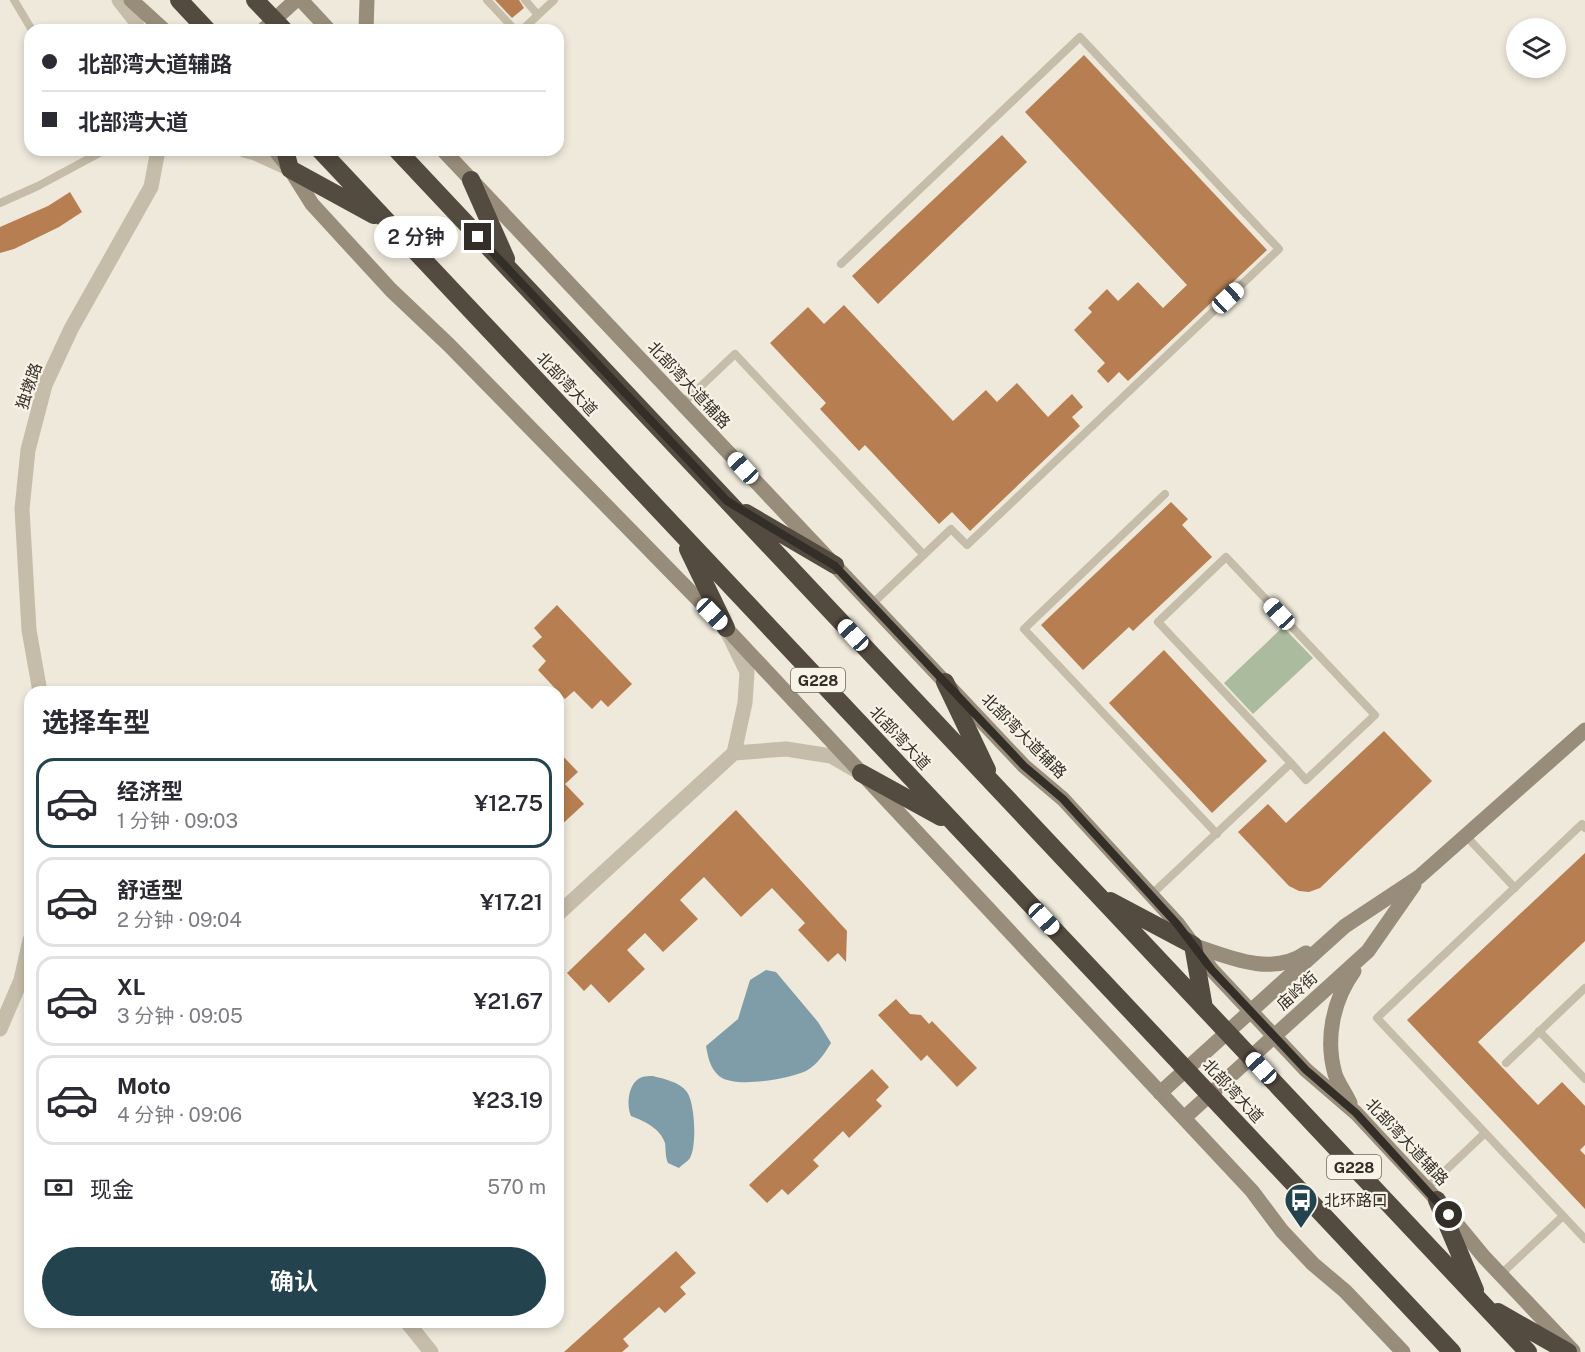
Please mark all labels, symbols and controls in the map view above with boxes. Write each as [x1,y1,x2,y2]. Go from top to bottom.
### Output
map controls [1506,18,1566,78]
button: layers [1506,18,1566,78]
text: 北部湾大道辅路 [78,51,232,77]
text: 北部湾大道 [78,109,188,135]
callout: 2 分钟 [373,216,457,258]
route end [464,223,491,250]
text: 2 分钟 [387,225,445,249]
car [1209,279,1247,317]
street label: 北部湾大道辅路 [644,338,734,432]
street label: 北部湾大道 [533,348,601,420]
street label: 独墩路 [12,360,46,412]
car [724,449,762,487]
car [693,595,731,633]
car [1260,595,1298,633]
car [834,616,872,654]
road number: G228 [791,668,845,692]
street label: 北部湾大道辅路 [978,690,1070,782]
street label: 北部湾大道 [866,702,934,774]
text: 选择车型 [42,706,150,738]
icon: car [45,776,99,830]
text: 经济型 [117,778,183,804]
text: ¥12.75 [474,790,543,816]
text: 1 分钟 · 09:03 [117,809,238,833]
icon: car [45,875,99,929]
text: 舒适型 [117,877,183,903]
text: ¥17.21 [480,889,543,915]
car [1025,900,1063,938]
text: 2 分钟 · 09:04 [117,908,242,932]
street label: 庙岭街 [1273,968,1321,1014]
icon: car [45,974,99,1028]
text: XL [117,974,145,1000]
text: ¥21.67 [473,988,543,1014]
text: 3 分钟 · 09:05 [117,1004,243,1028]
car [1242,1049,1280,1087]
street label: 北部湾大道 [1199,1055,1267,1127]
icon: car [45,1073,99,1127]
text: Moto [117,1073,171,1099]
text: ¥23.19 [472,1087,543,1113]
street label: 北部湾大道辅路 [1362,1095,1452,1189]
text: 4 分钟 · 09:06 [117,1103,242,1127]
road number: G228 [1327,1155,1381,1179]
icon: cash [42,1171,75,1204]
text: 570 m [487,1175,546,1199]
text: 现金 [90,1176,134,1202]
bus stop icon: 北环路口 [1283,1182,1319,1229]
place label: 北环路口 [1324,1191,1388,1210]
route start [1435,1201,1462,1228]
button: 确认 [42,1247,546,1316]

